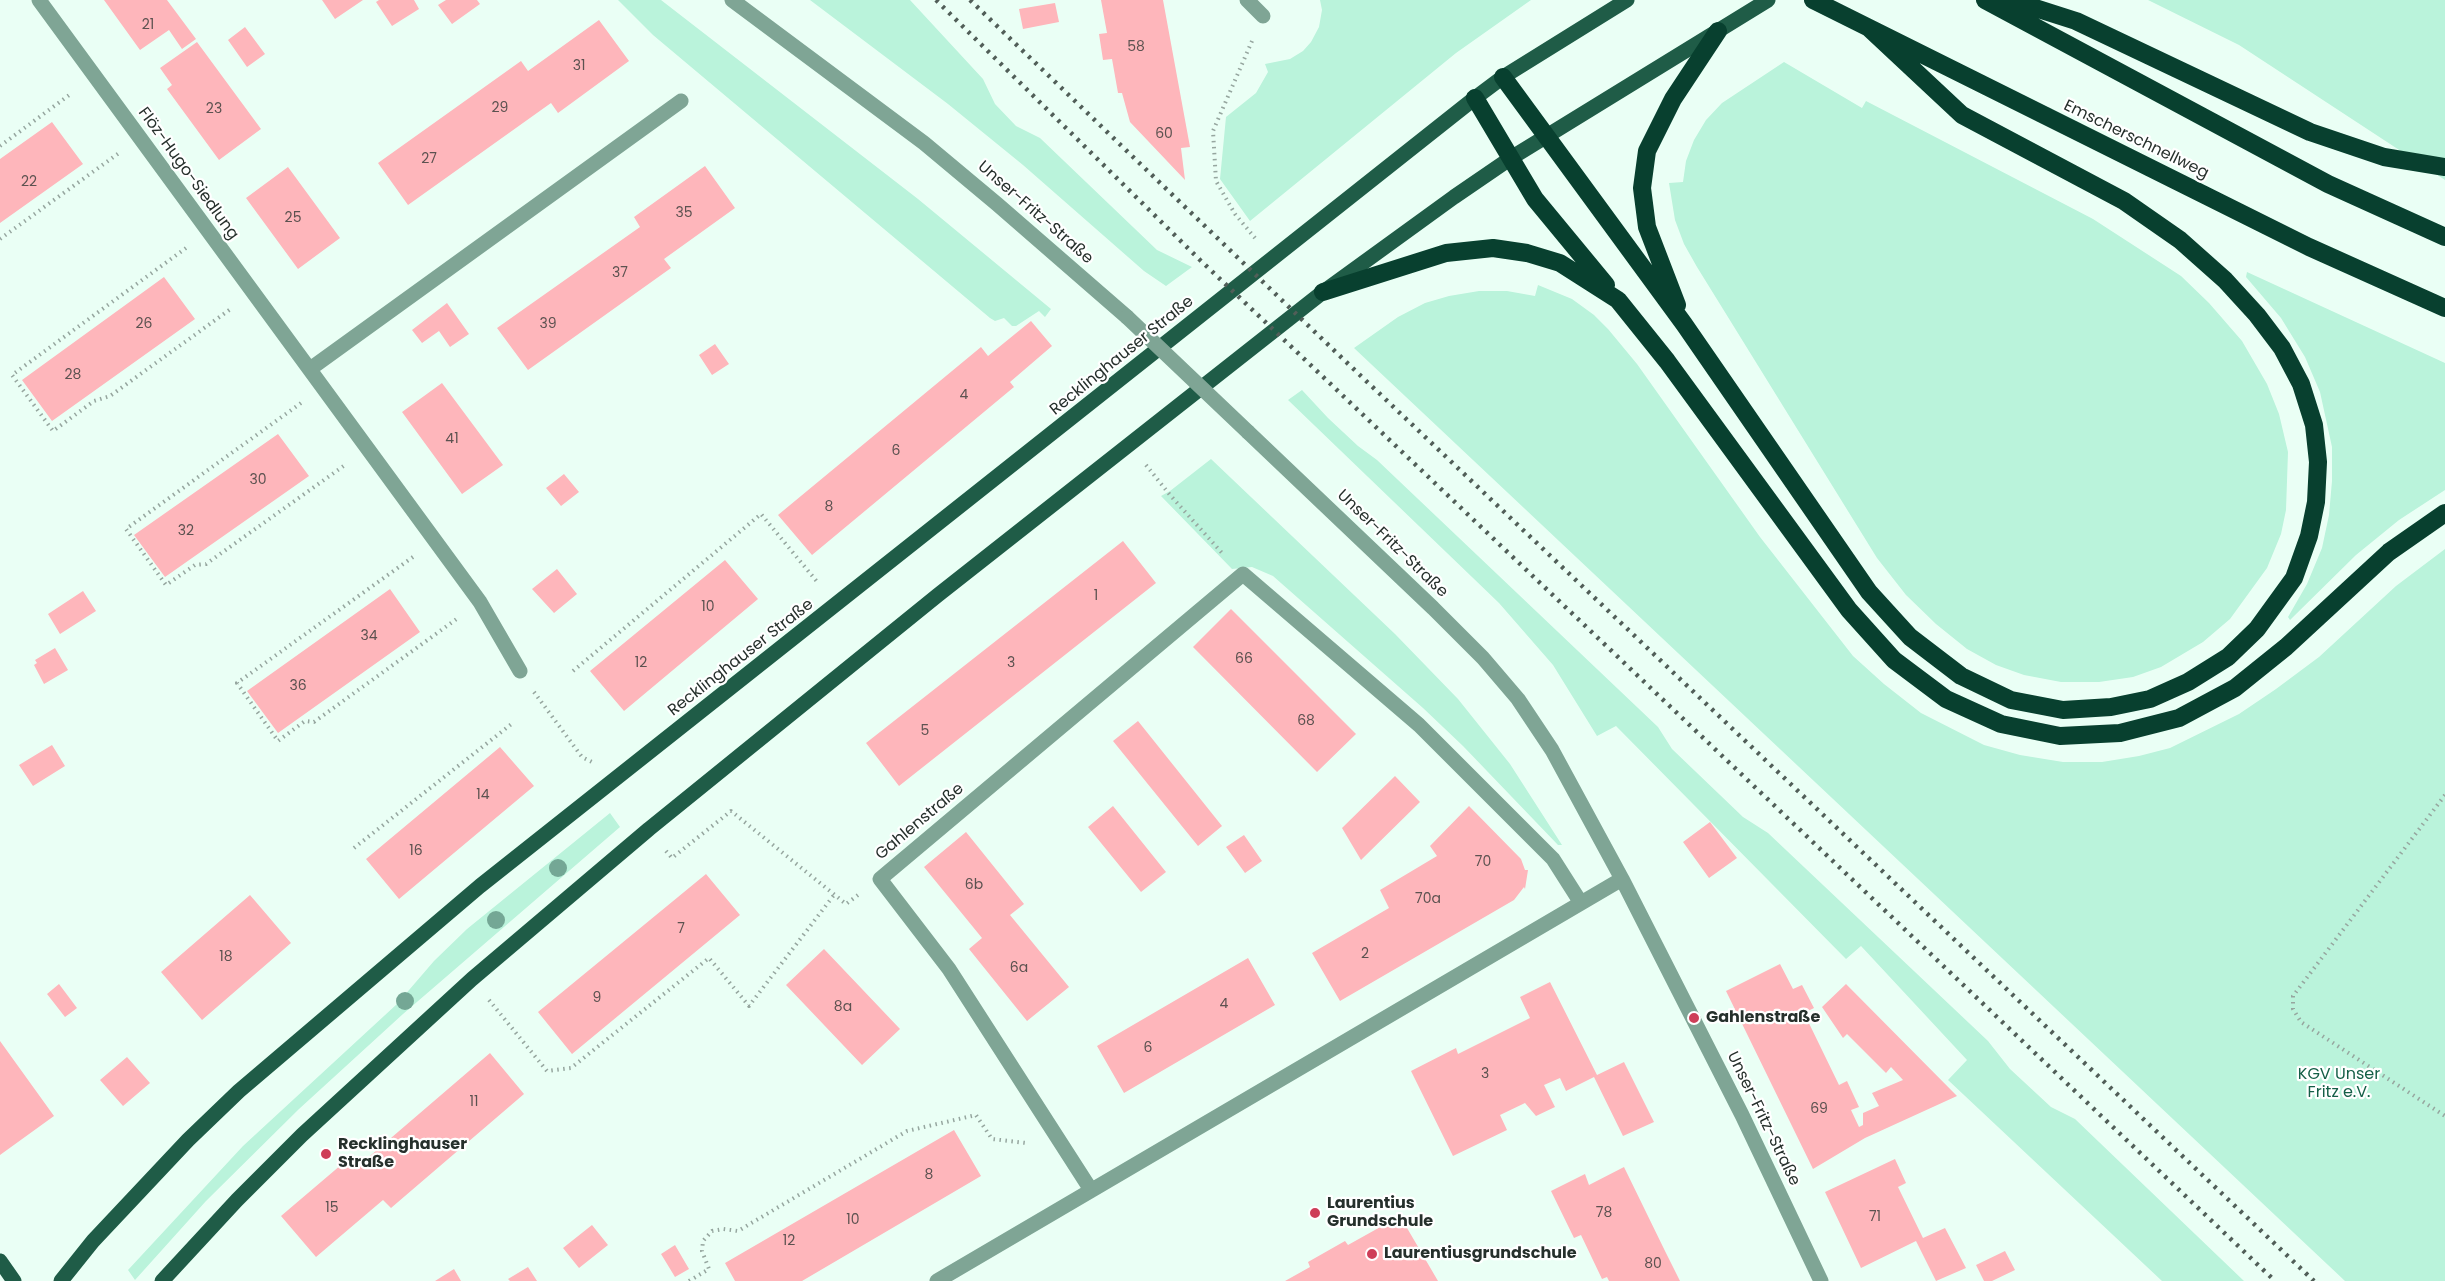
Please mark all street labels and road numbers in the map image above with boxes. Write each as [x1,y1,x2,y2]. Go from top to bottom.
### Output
street label: Emscherschnellweg [2060,97,2212,183]
street label: Flöz-Hugo-Siedlung [134,104,242,244]
street label: Unser-Fritz-Straße [973,158,1097,268]
street label: Recklinghauser Straße [1046,292,1198,420]
street label: Unser-Fritz-Straße [1333,486,1451,602]
street label: Recklinghauser Straße [665,595,817,721]
street label: Gahlenstraße [872,779,968,865]
street label: Unser-Fritz-Straße [1722,1049,1804,1189]

